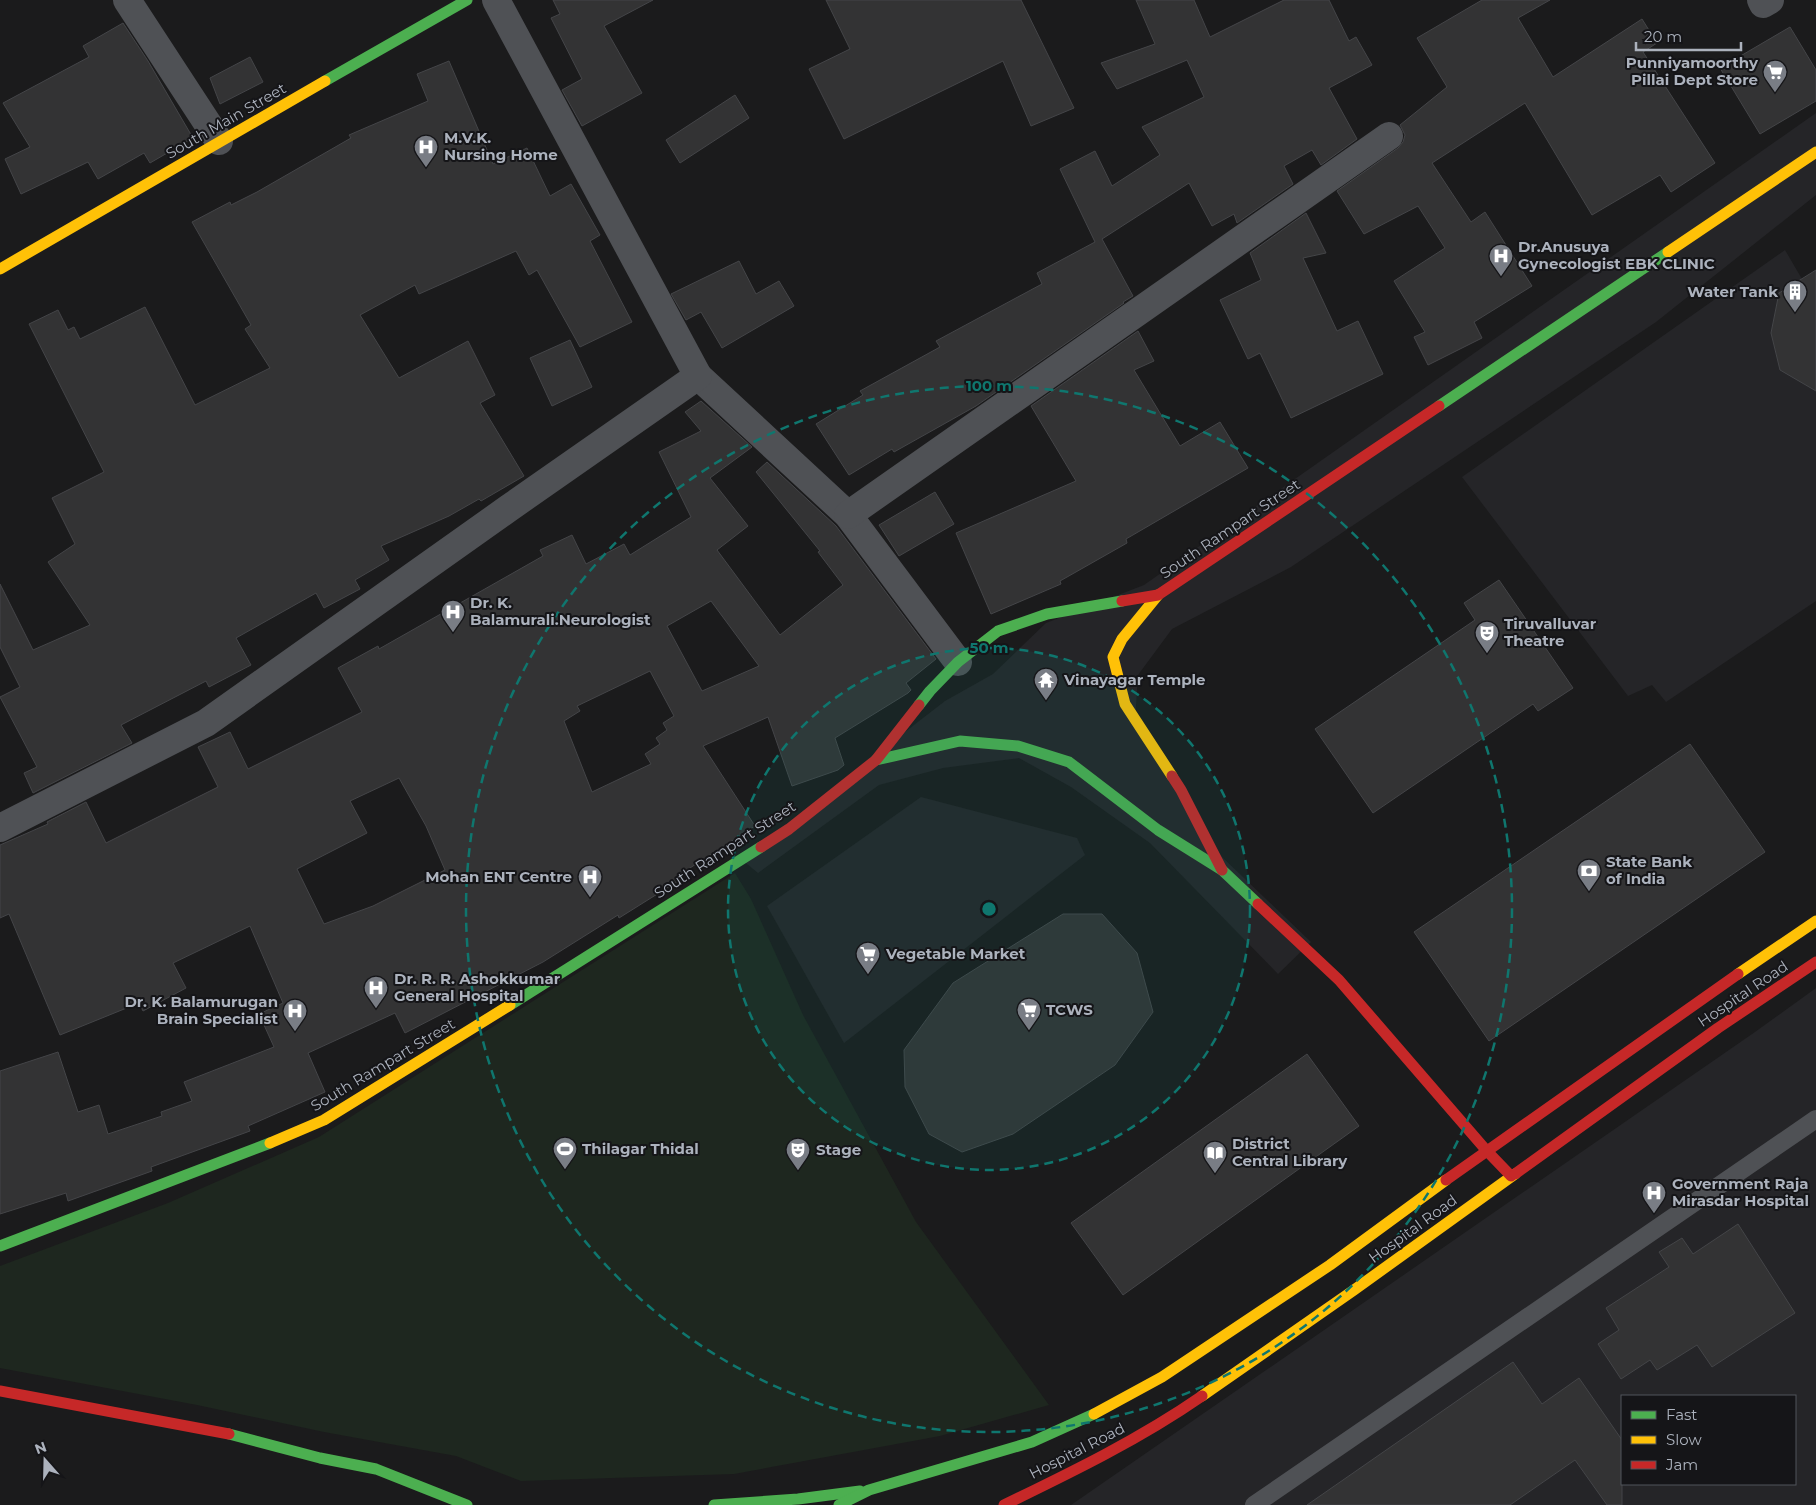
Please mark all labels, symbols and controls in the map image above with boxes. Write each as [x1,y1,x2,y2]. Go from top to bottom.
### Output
scale bar [1636,20,1741,52]
text: 20 m [1644,27,1682,46]
place label: Punniyamoorthy Pillai Dept Store [1626,53,1759,89]
supermarket icon: Punniyamoorthy Pillai Dept Store [1762,59,1788,93]
street label: South Main Street [162,78,289,163]
place label: M.V.K. Nursing Home [444,128,558,164]
hospital icon: M.V.K. Nursing Home [413,134,439,168]
place label: Dr.Anusuya Gynecologist EBK CLINIC [1518,237,1715,273]
hospital icon: Dr.Anusuya Gynecologist EBK CLINIC [1488,243,1514,277]
building icon: Water Tank [1782,279,1808,313]
place label: Water Tank [1687,282,1778,301]
text: 100 m [966,376,1012,395]
street label: South Rampart Street [1156,475,1303,583]
place label: Dr. K. Balamurali.Neurologist [470,593,651,629]
hospital icon: Dr. K. Balamurali.Neurologist [440,599,466,633]
place label: Tiruvalluvar Theatre [1504,614,1597,650]
theatre icon: Tiruvalluvar Theatre [1474,620,1500,654]
text: 50 m [969,638,1009,657]
temple icon: Vinayagar Temple [1033,667,1059,701]
place label: Vinayagar Temple [1063,670,1206,689]
street label: South Rampart Street [650,797,799,902]
place label: State Bank of India [1606,852,1692,888]
bank icon: State Bank of India [1576,858,1602,892]
hospital icon: Mohan ENT Centre [577,864,603,898]
place label: Mohan ENT Centre [425,867,572,886]
centre of rings [980,900,998,918]
supermarket icon: Vegetable Market [855,941,881,975]
place label: Vegetable Market [885,944,1026,963]
street label: Hospital Road [1694,956,1791,1031]
place label: Dr. R. R. Ashokkumar General Hospital [394,969,561,1005]
hospital icon: Dr. R. R. Ashokkumar General Hospital [363,975,389,1009]
place label: Dr. K. Balamurugan Brain Specialist [124,992,278,1028]
supermarket icon: TCWS [1016,997,1042,1031]
hospital icon: Dr. K. Balamurugan Brain Specialist [282,998,308,1032]
place label: TCWS [1046,1000,1093,1019]
street label: South Rampart Street [307,1014,458,1115]
place label: District Central Library [1232,1134,1348,1170]
sports icon: Thilagar Thidal [552,1136,578,1170]
theatre icon: Stage [785,1137,811,1171]
place label: Thilagar Thidal [582,1139,699,1158]
place label: Stage [816,1140,861,1159]
library icon: District Central Library [1202,1140,1228,1174]
place label: Government Raja Mirasdar Hospital [1672,1174,1809,1210]
hospital icon: Government Raja Mirasdar Hospital [1641,1180,1667,1214]
street label: Hospital Road [1365,1190,1461,1267]
legend [1621,1395,1796,1485]
text: Fast [1666,1405,1697,1424]
street label: Hospital Road [1026,1418,1128,1483]
text: Slow [1666,1430,1702,1449]
north arrow [20,1435,70,1485]
text: N [32,1437,49,1458]
text: Jam [1665,1455,1698,1474]

